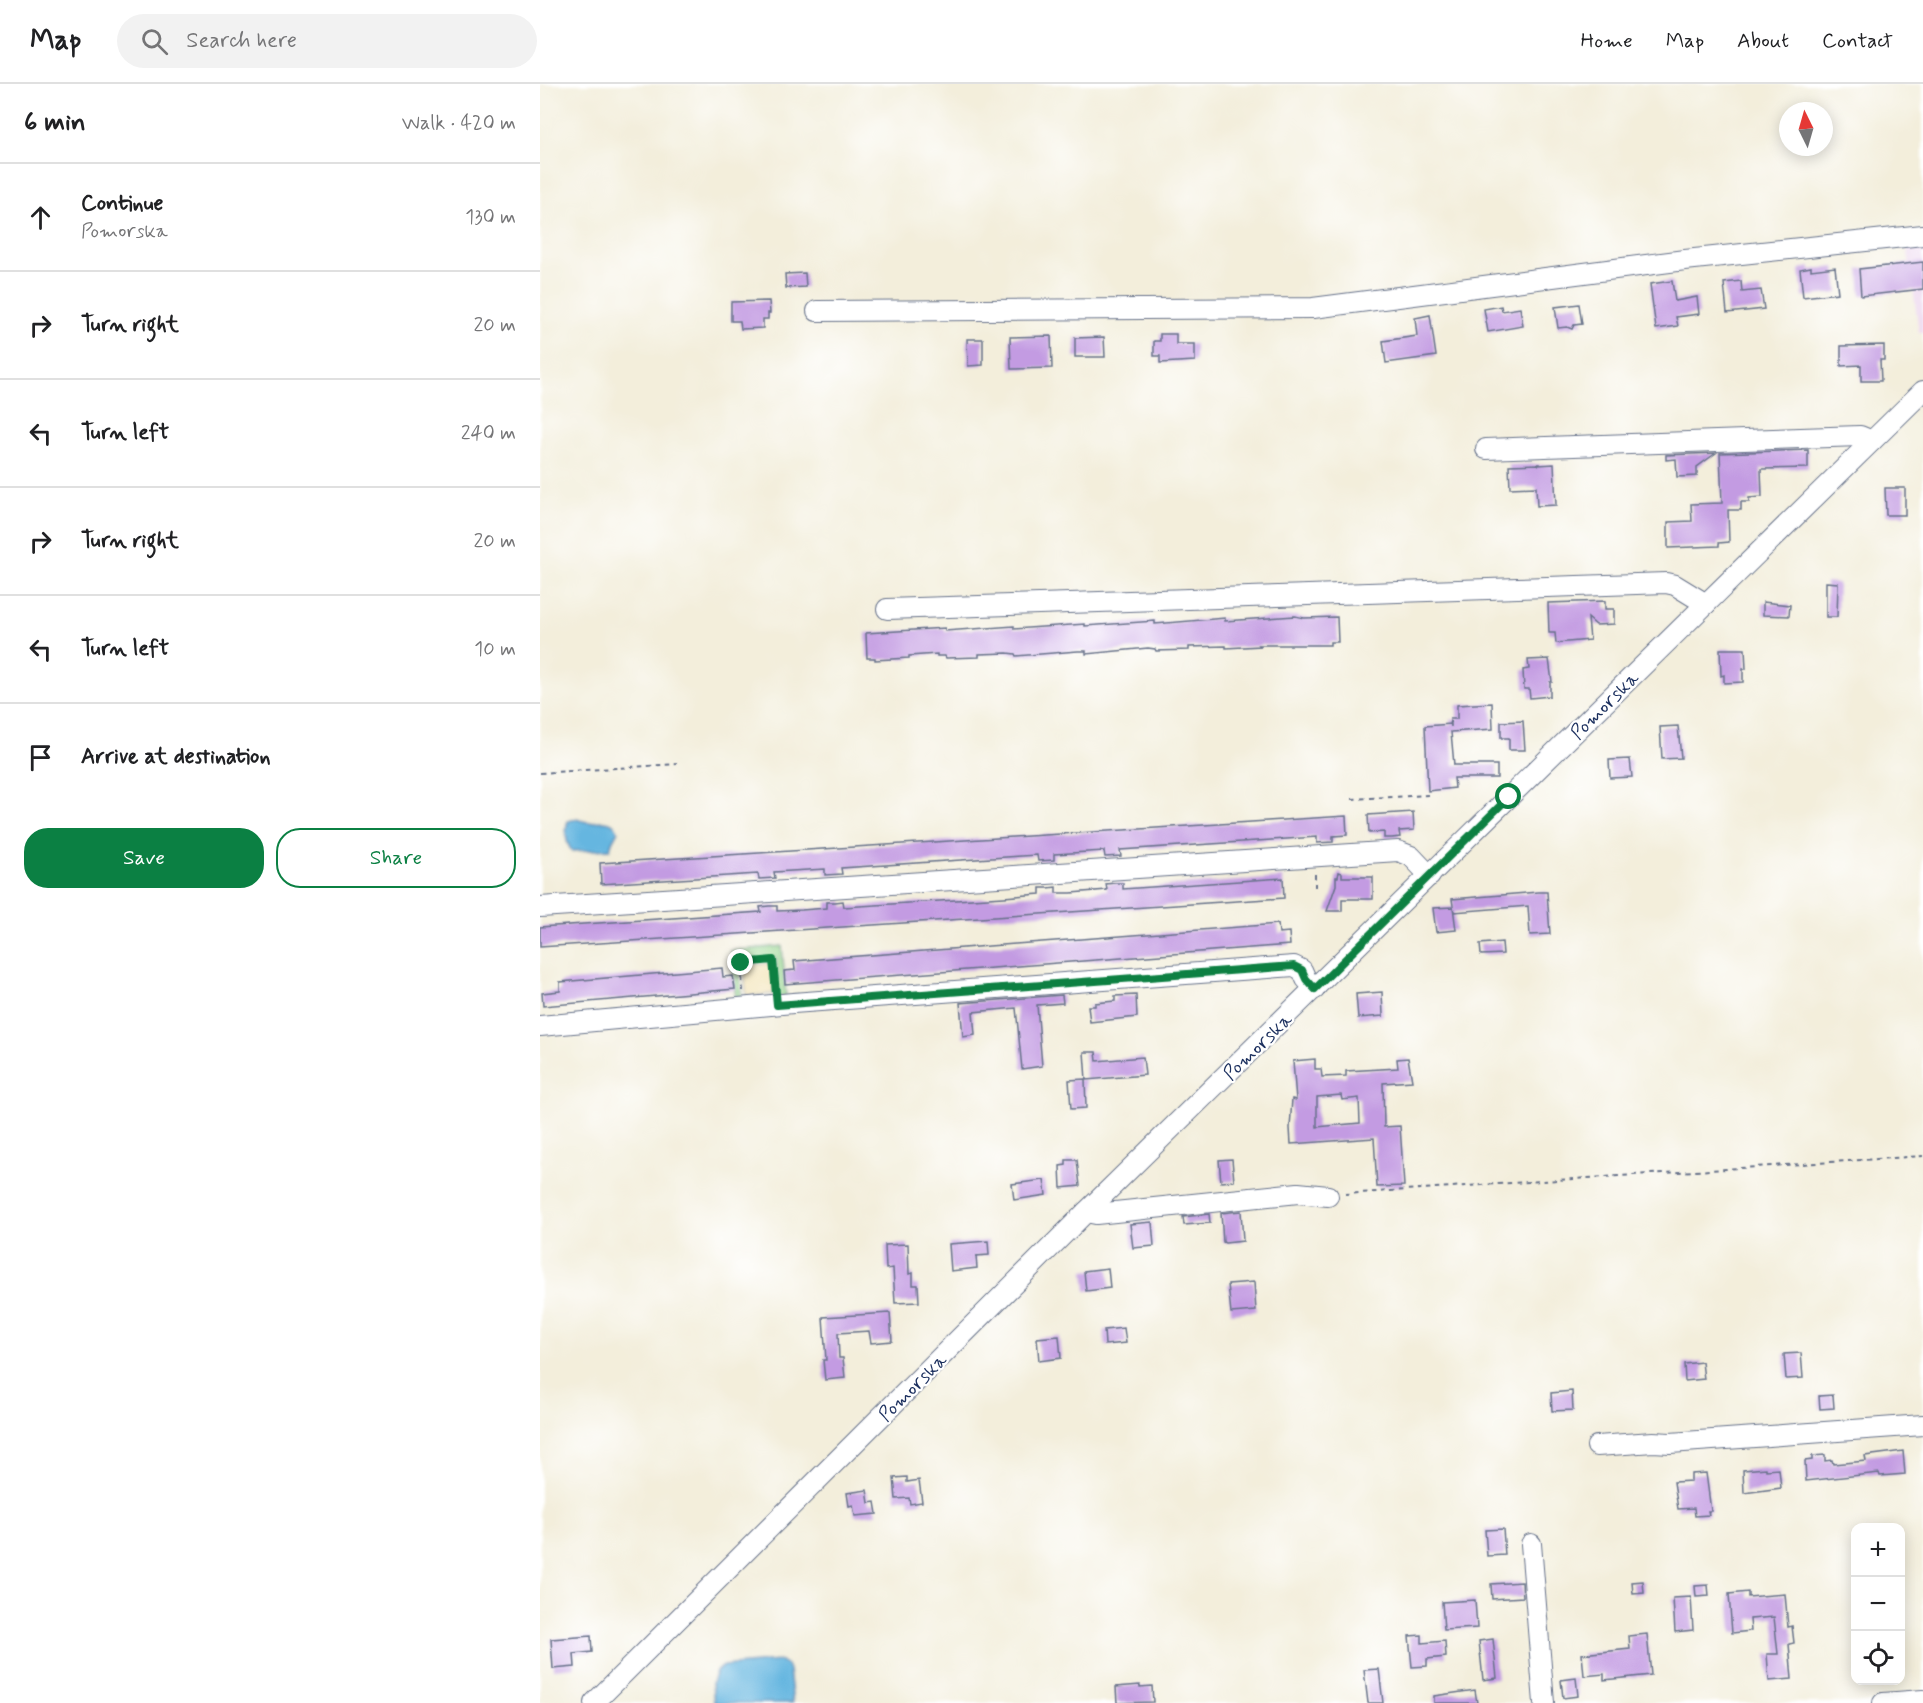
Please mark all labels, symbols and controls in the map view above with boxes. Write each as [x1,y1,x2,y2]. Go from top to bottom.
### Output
search box [117,14,537,68]
text: Map [30,23,81,60]
icon: search [138,25,171,58]
text: Search here [186,27,297,55]
text: Home [1581,27,1633,55]
text: Map [1666,27,1704,55]
text: About [1737,27,1789,55]
text: Contact [1822,27,1893,55]
north arrow [1779,102,1833,156]
text: 6 min [24,106,86,140]
text: Walk · 420 m [402,110,516,137]
text: Continue [81,190,163,218]
icon: ahead [24,201,57,234]
text: 130 m [465,204,516,231]
text: Pomorska [81,218,168,245]
icon: right [24,309,57,342]
text: Turn right [81,311,179,339]
text: 20 m [473,312,516,339]
icon: left [24,417,57,450]
text: Turn left [81,419,169,447]
text: 240 m [461,420,516,447]
icon: right [24,525,57,558]
text: Turn right [81,527,179,555]
text: 20 m [473,528,516,555]
icon: left [24,633,57,666]
text: Turn left [81,635,169,663]
text: 10 m [474,636,516,663]
street label: Pomorska [1565,665,1646,746]
icon: arrive [24,741,57,774]
text: Arrive at destination [81,743,271,771]
route start [1495,783,1521,809]
button: Save [24,828,264,888]
button: Share [276,828,516,888]
route end [727,949,753,975]
street label: Pomorska [1217,1007,1299,1087]
street label: Pomorska [873,1347,954,1428]
map controls [1851,1523,1905,1685]
button: + [1851,1523,1905,1577]
button: − [1851,1577,1905,1631]
button: locate [1851,1631,1905,1685]

